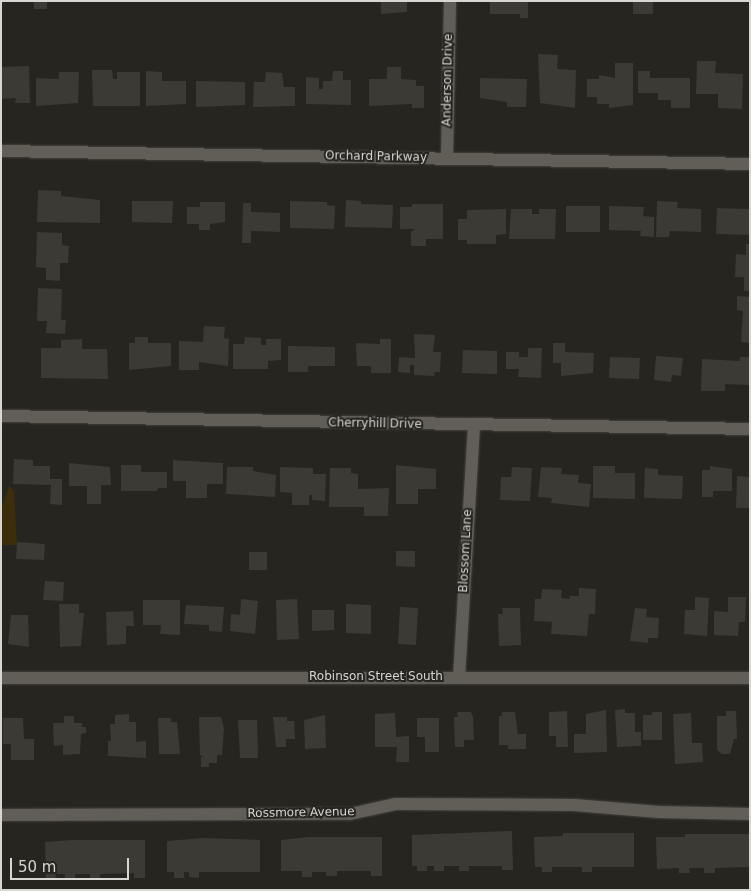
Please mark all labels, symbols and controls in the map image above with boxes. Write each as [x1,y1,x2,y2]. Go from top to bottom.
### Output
street label: Anderson Drive [440,34,456,126]
street label: Orchard Parkway [325,149,427,165]
street label: Cherryhill Drive [328,416,422,432]
street label: Blossom Lane [457,509,475,593]
street label: Robinson Street South [309,670,443,684]
street label: Rossmore Avenue [247,805,355,821]
scale bar [12,848,131,880]
text: 50 m [18,858,56,876]

